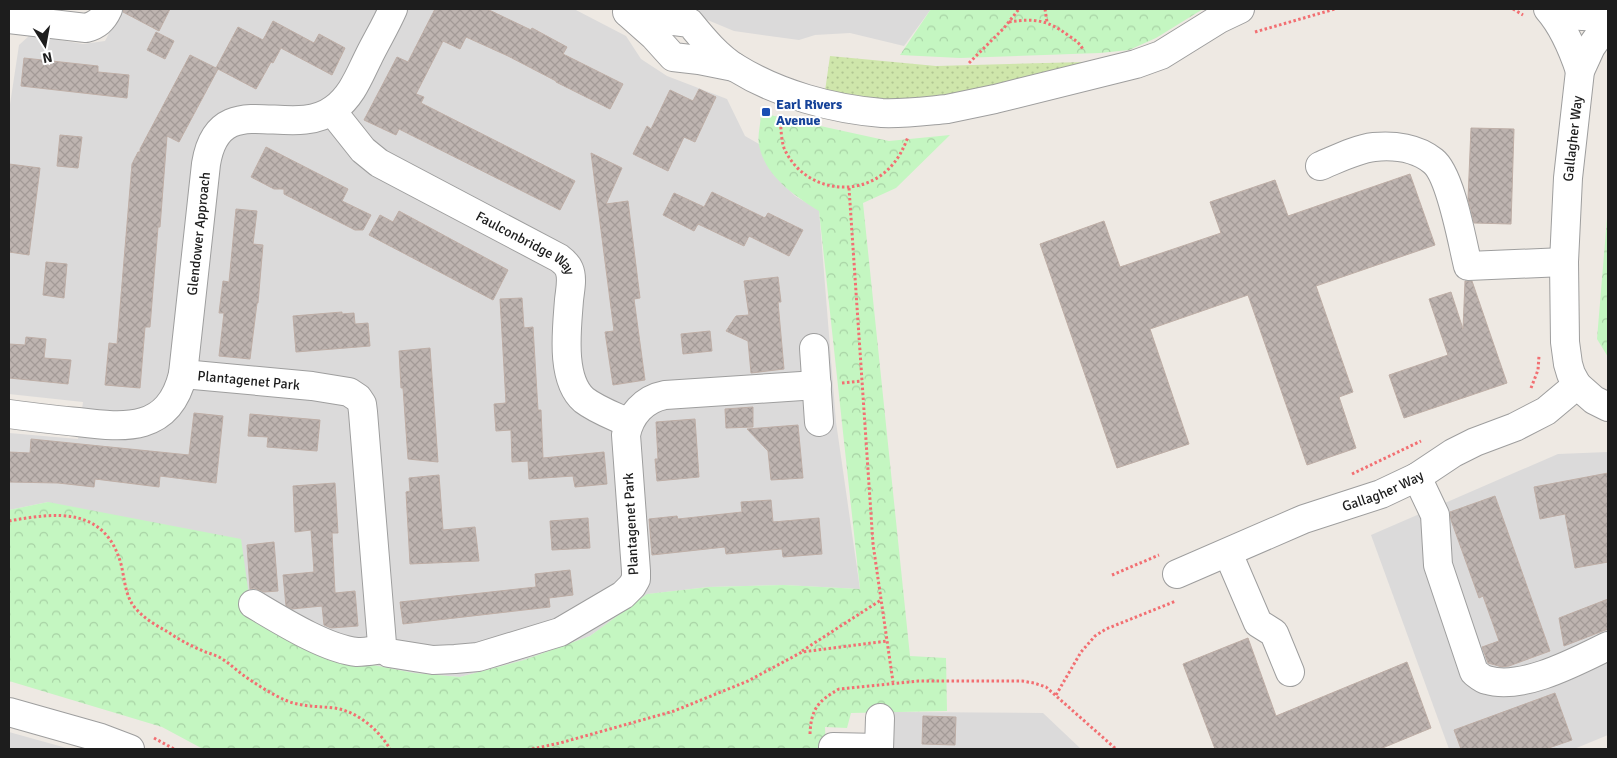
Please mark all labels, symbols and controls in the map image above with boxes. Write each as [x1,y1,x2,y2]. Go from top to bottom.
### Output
north arrow [20,20,70,70]
text: N [41,48,54,67]
street label: Gallagher Way [1559,94,1586,182]
place label: Earl Rivers Avenue [776,96,842,129]
marker: Earl Rivers Avenue [760,106,772,118]
street label: Glendower Approach [183,171,214,296]
street label: Faulconbridge Way [473,207,579,277]
street label: Plantagenet Park [197,367,301,393]
street label: Gallagher Way [1340,466,1427,515]
street label: Plantagenet Park [620,472,642,576]

